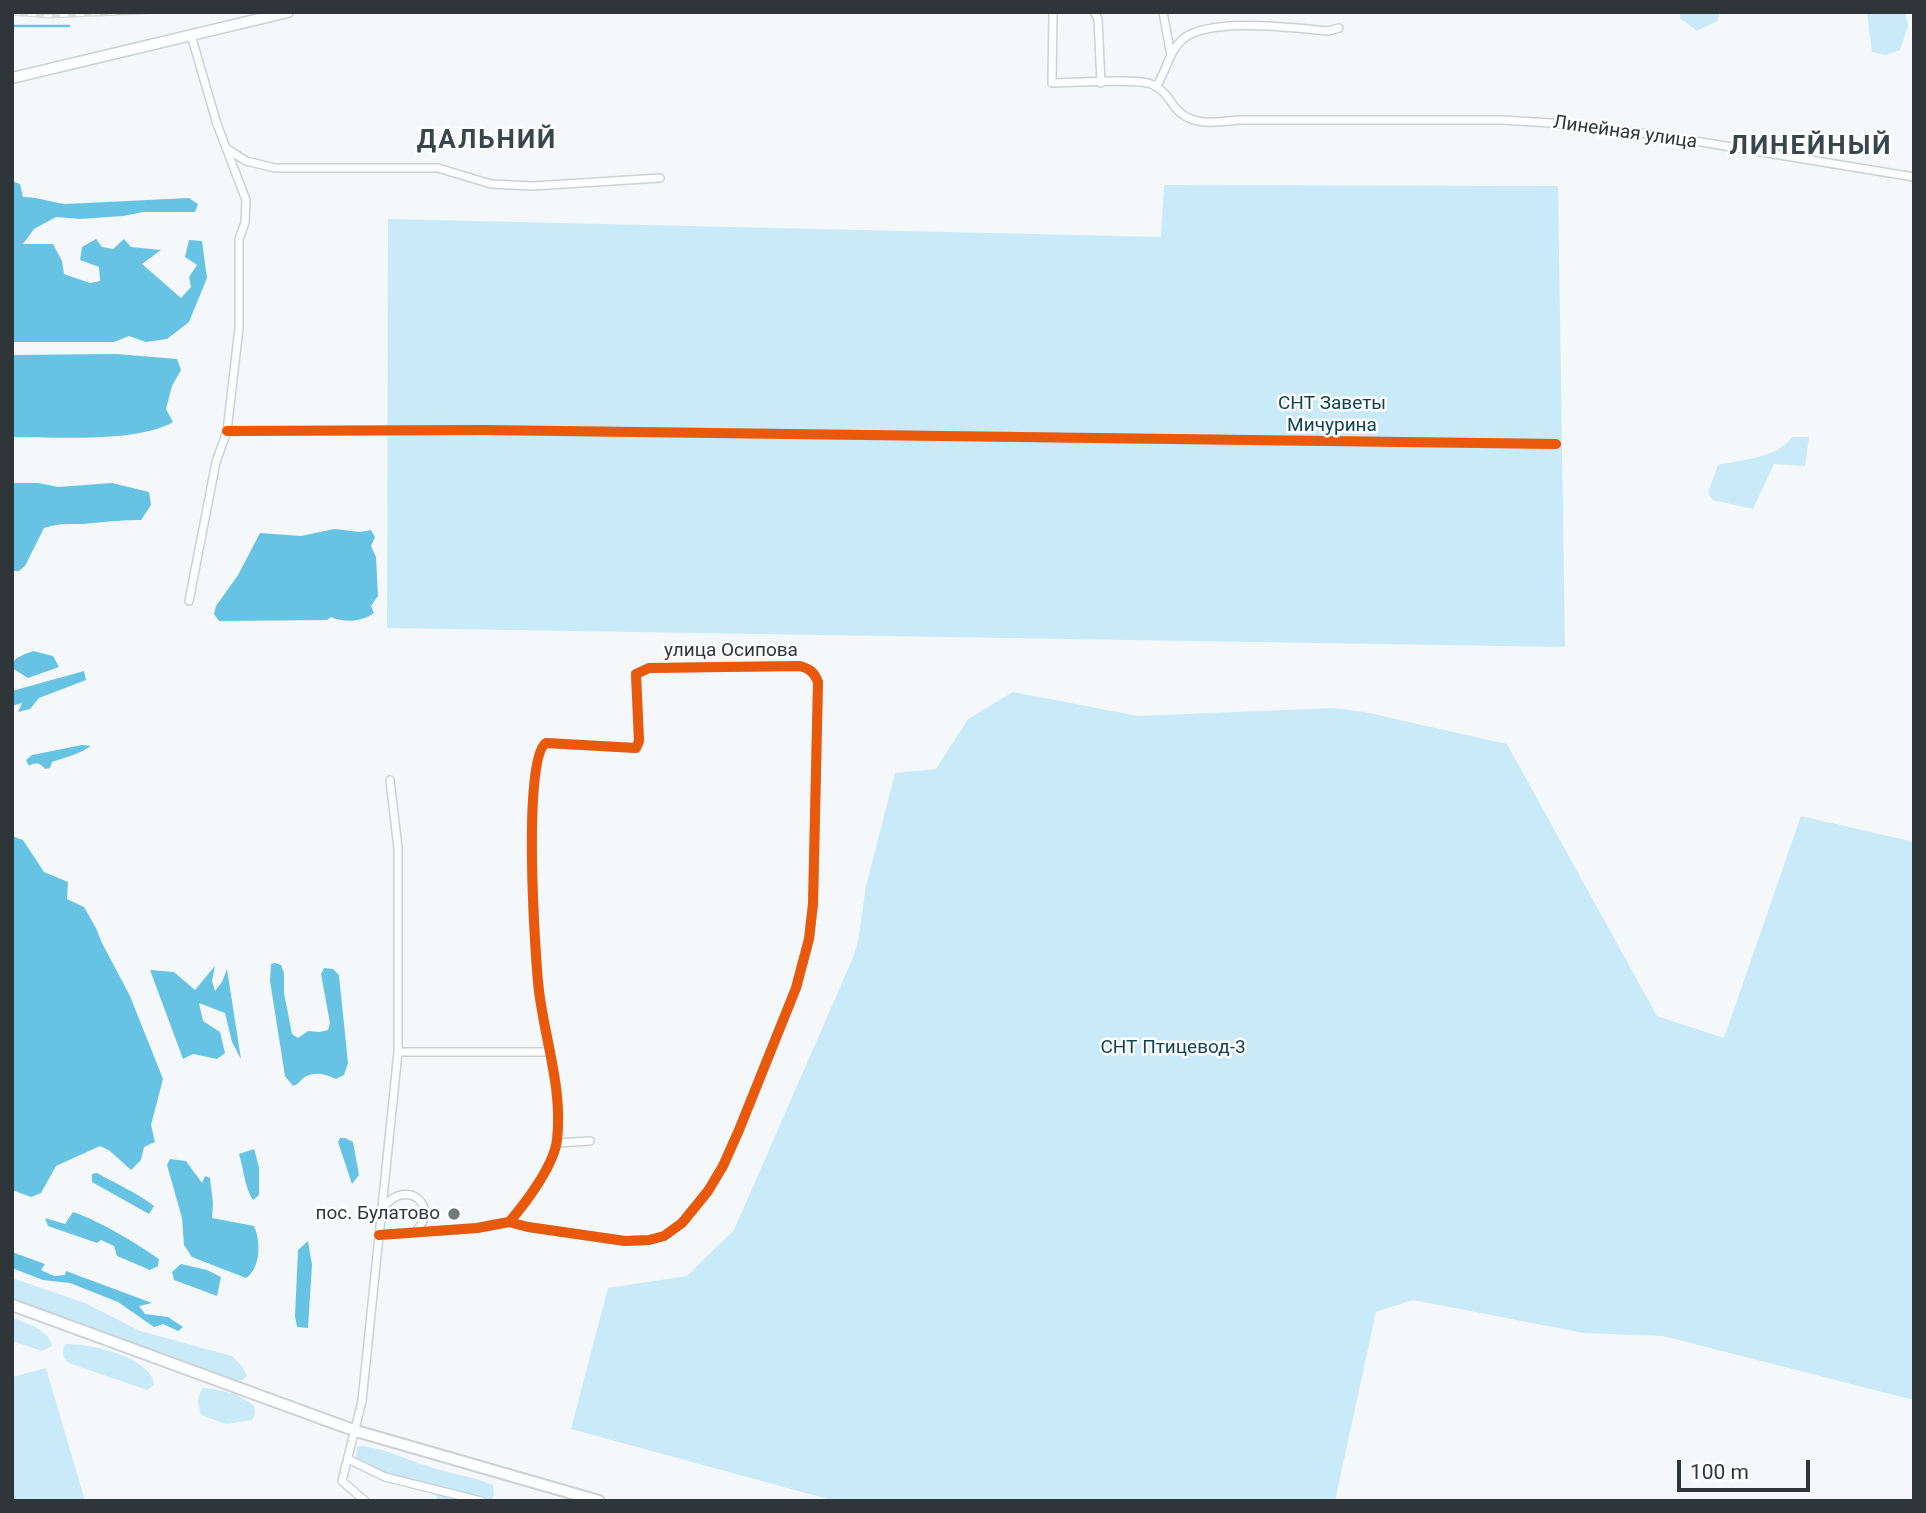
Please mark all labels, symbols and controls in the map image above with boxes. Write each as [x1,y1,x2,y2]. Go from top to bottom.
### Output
street label: Линейная улица [1552,112,1698,154]
district label: ДАЛЬНИЙ [418,125,556,157]
district label: ЛИНЕЙНЫЙ [1731,131,1891,163]
park label: СНТ Заветы Мичурина [1278,393,1386,437]
street label: улица Осипова [664,640,798,662]
park label: СНТ Птицевод-3 [1100,1037,1246,1059]
place label: пос. Булатово [315,1203,440,1225]
marker: пос. Булатово [446,1206,462,1222]
scale bar [1681,1446,1814,1490]
text: 100 m [1690,1460,1749,1484]

